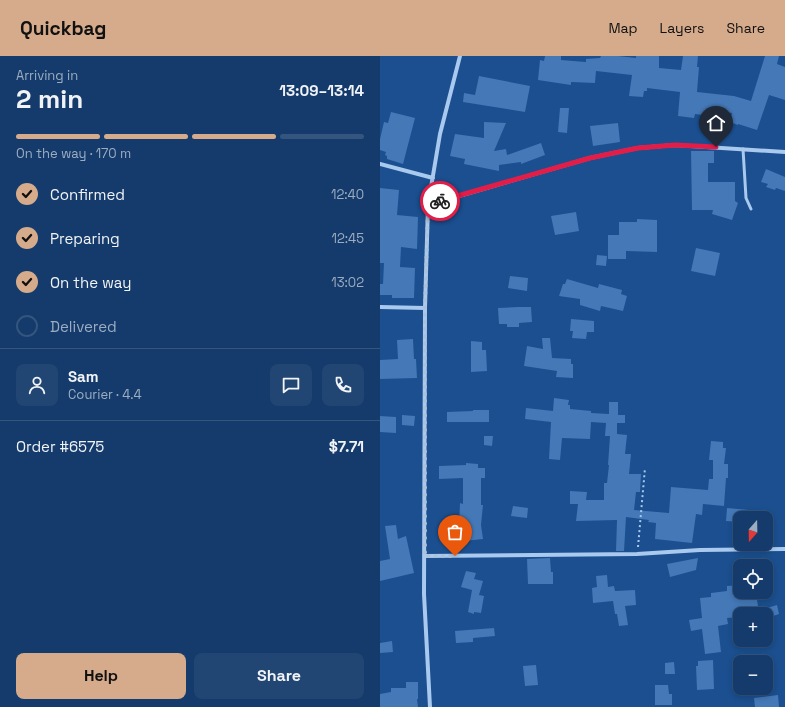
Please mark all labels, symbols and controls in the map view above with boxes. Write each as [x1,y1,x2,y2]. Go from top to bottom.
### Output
text: Quickbag [20,16,107,41]
text: Map [608,19,638,37]
text: Layers [660,19,704,37]
text: Share [726,19,765,37]
text: Arriving in [16,67,78,84]
text: 13:09–13:14 [279,81,364,100]
text: 2 min [16,82,83,116]
pin [699,106,733,147]
icon: home [705,112,727,134]
text: On the way · 170 m [16,145,131,162]
courier [420,181,460,221]
icon: check [16,183,38,205]
text: Confirmed [50,185,125,204]
text: 12:40 [331,186,364,203]
icon: bike [429,190,451,212]
icon: check [16,227,38,249]
text: Preparing [50,229,120,248]
text: 12:45 [332,230,364,247]
icon: check [16,271,38,293]
text: On the way [50,273,131,292]
text: 13:02 [331,274,364,291]
text: Delivered [50,317,117,336]
button: person [16,364,58,406]
button: chat [270,364,312,406]
button: phone [322,364,364,406]
text: Sam [68,367,99,386]
text: Courier · 4.4 [68,386,142,403]
text: Order #6575 [16,437,104,456]
text: $7.71 [329,437,364,456]
north arrow [733,511,773,551]
map controls [733,511,773,695]
pin [438,515,472,556]
icon: bag [444,521,466,543]
button: locate [733,559,773,599]
button: + [733,607,773,647]
button: Help [16,653,186,699]
button: Share [194,653,364,699]
button: − [733,655,773,695]

